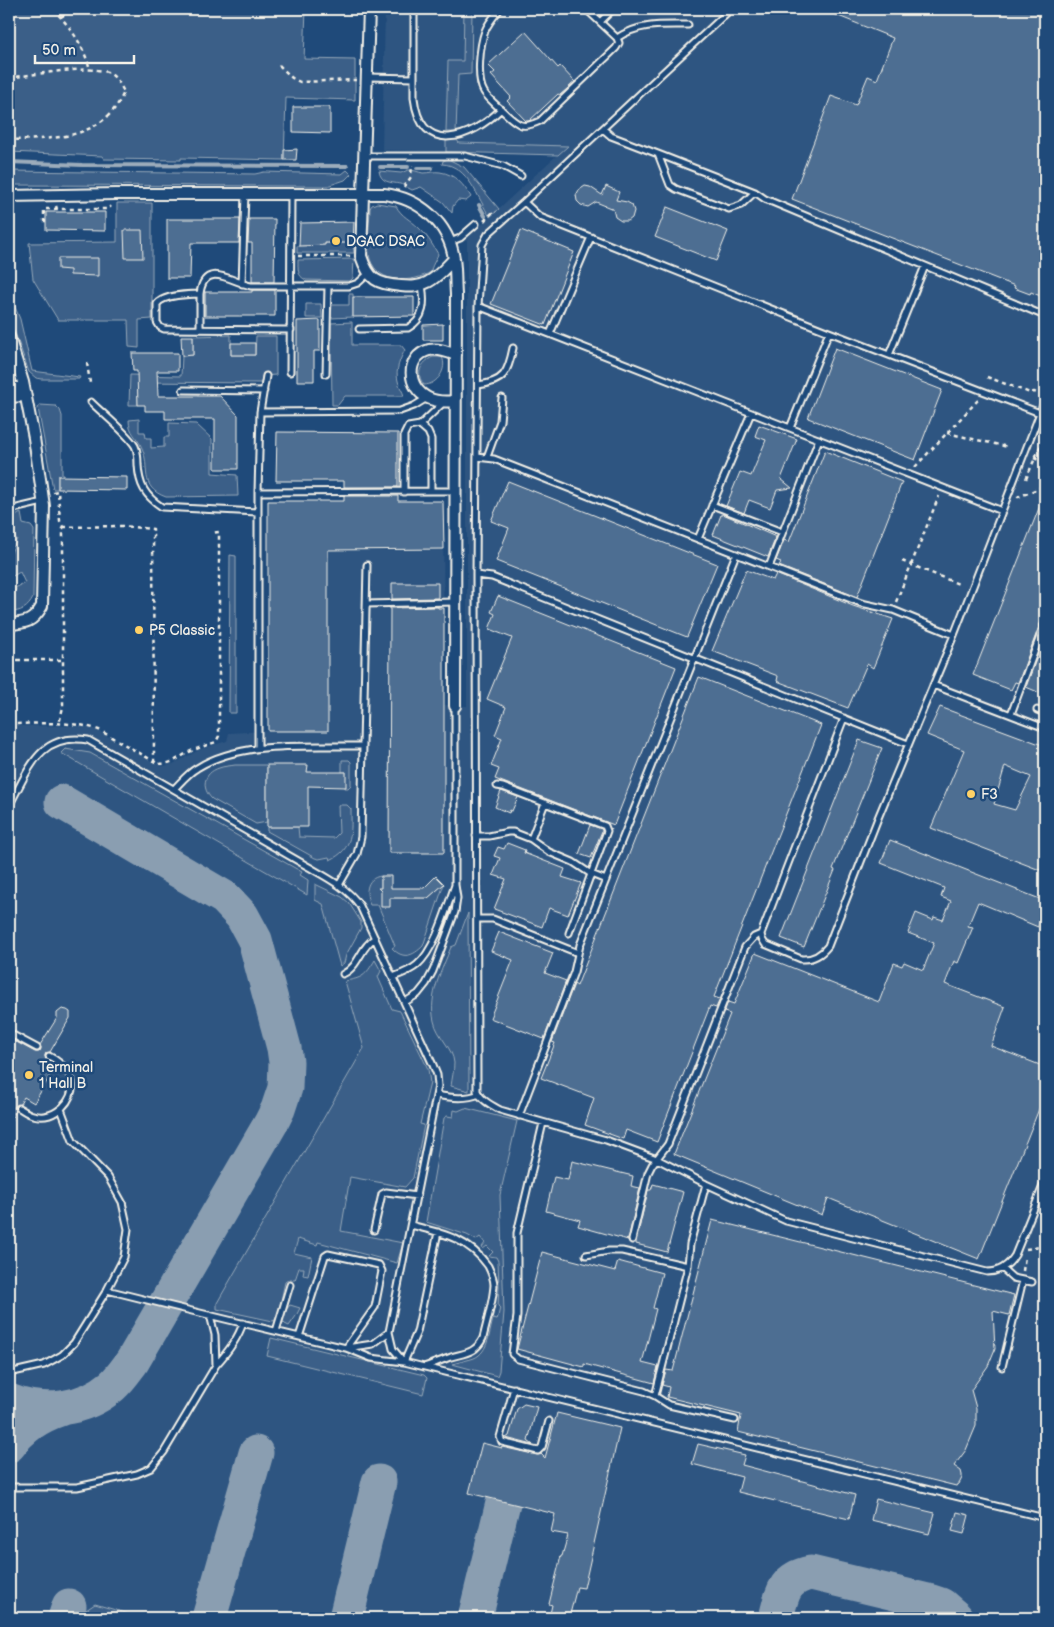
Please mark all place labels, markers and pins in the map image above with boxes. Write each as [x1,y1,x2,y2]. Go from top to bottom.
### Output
place label: DGAC DSAC [346,233,425,250]
marker: DGAC DSAC [330,235,342,247]
place label: P5 Classic [149,622,215,639]
marker: P5 Classic [133,624,145,636]
place label: F3 [981,786,998,803]
marker: F3 [965,788,977,800]
place label: Terminal 1 Hall B [39,1059,93,1092]
marker: Terminal 1 Hall B [23,1069,35,1081]

